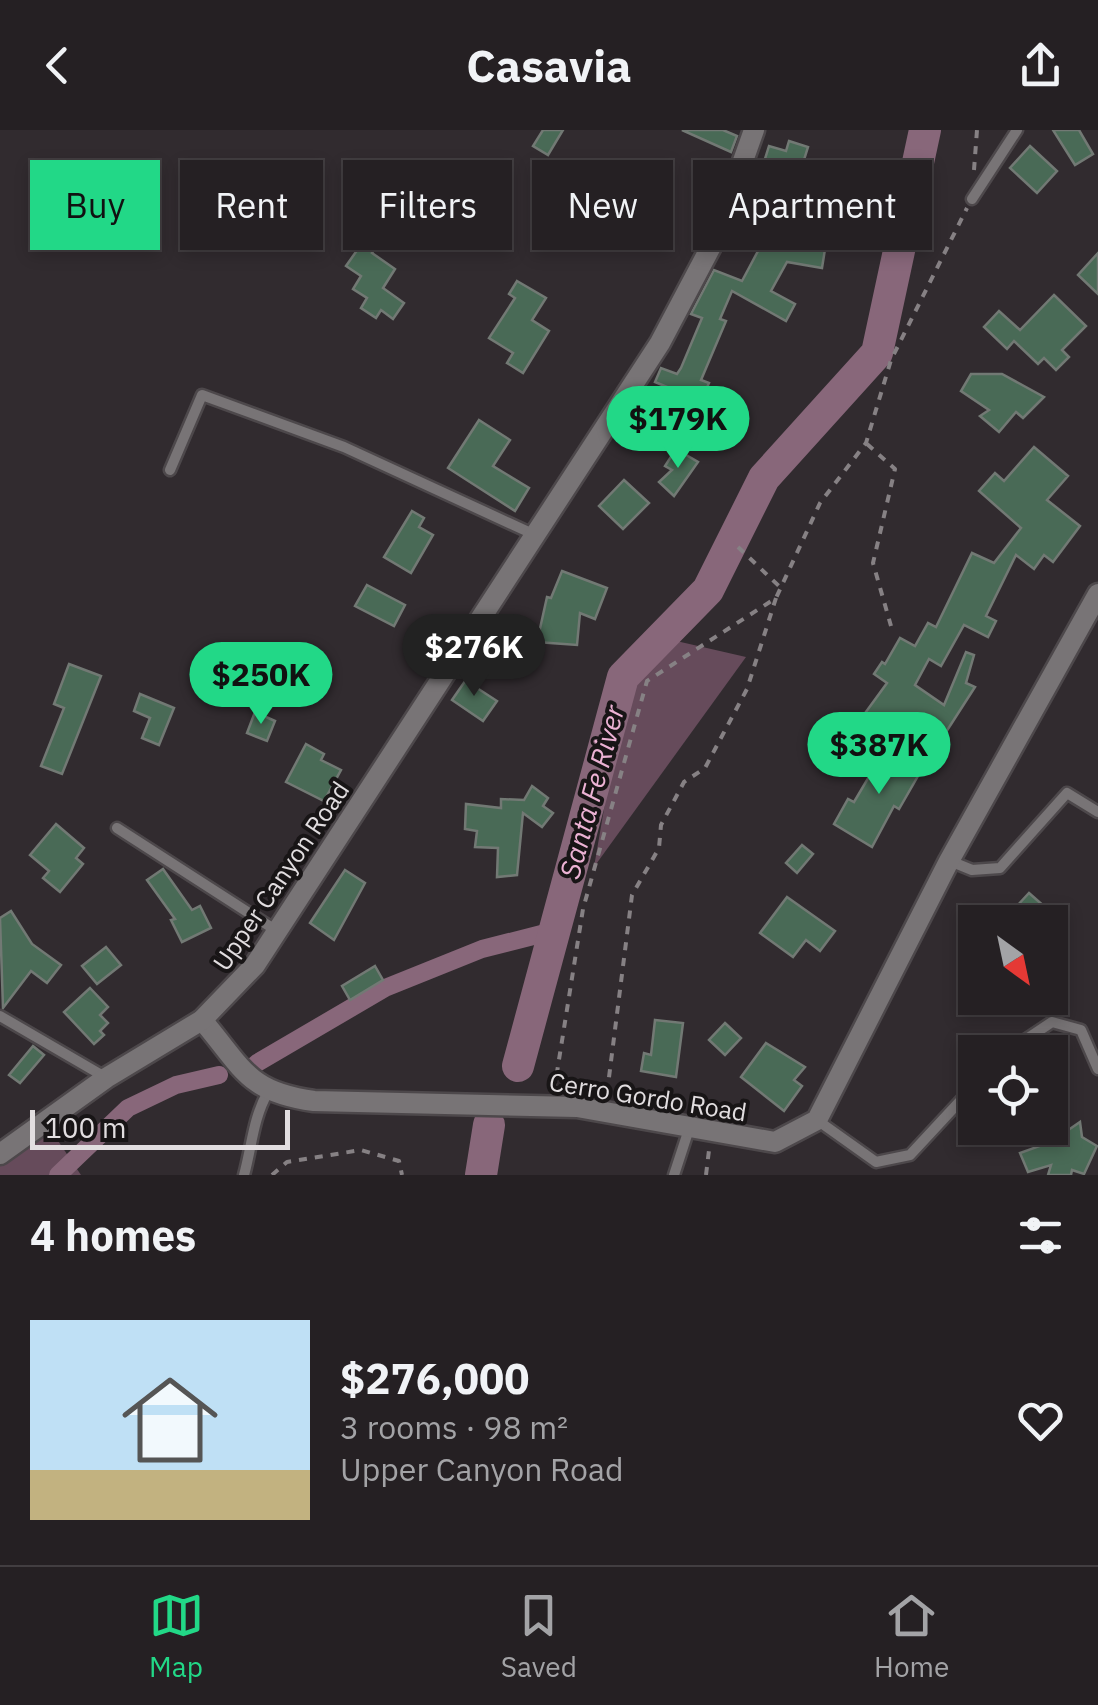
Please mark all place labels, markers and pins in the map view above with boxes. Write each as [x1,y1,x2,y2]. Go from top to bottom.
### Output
pin: $179K [608,386,748,471]
pin: $276K [404,614,544,699]
pin: $250K [191,642,331,727]
pin: $387K [809,712,949,797]

